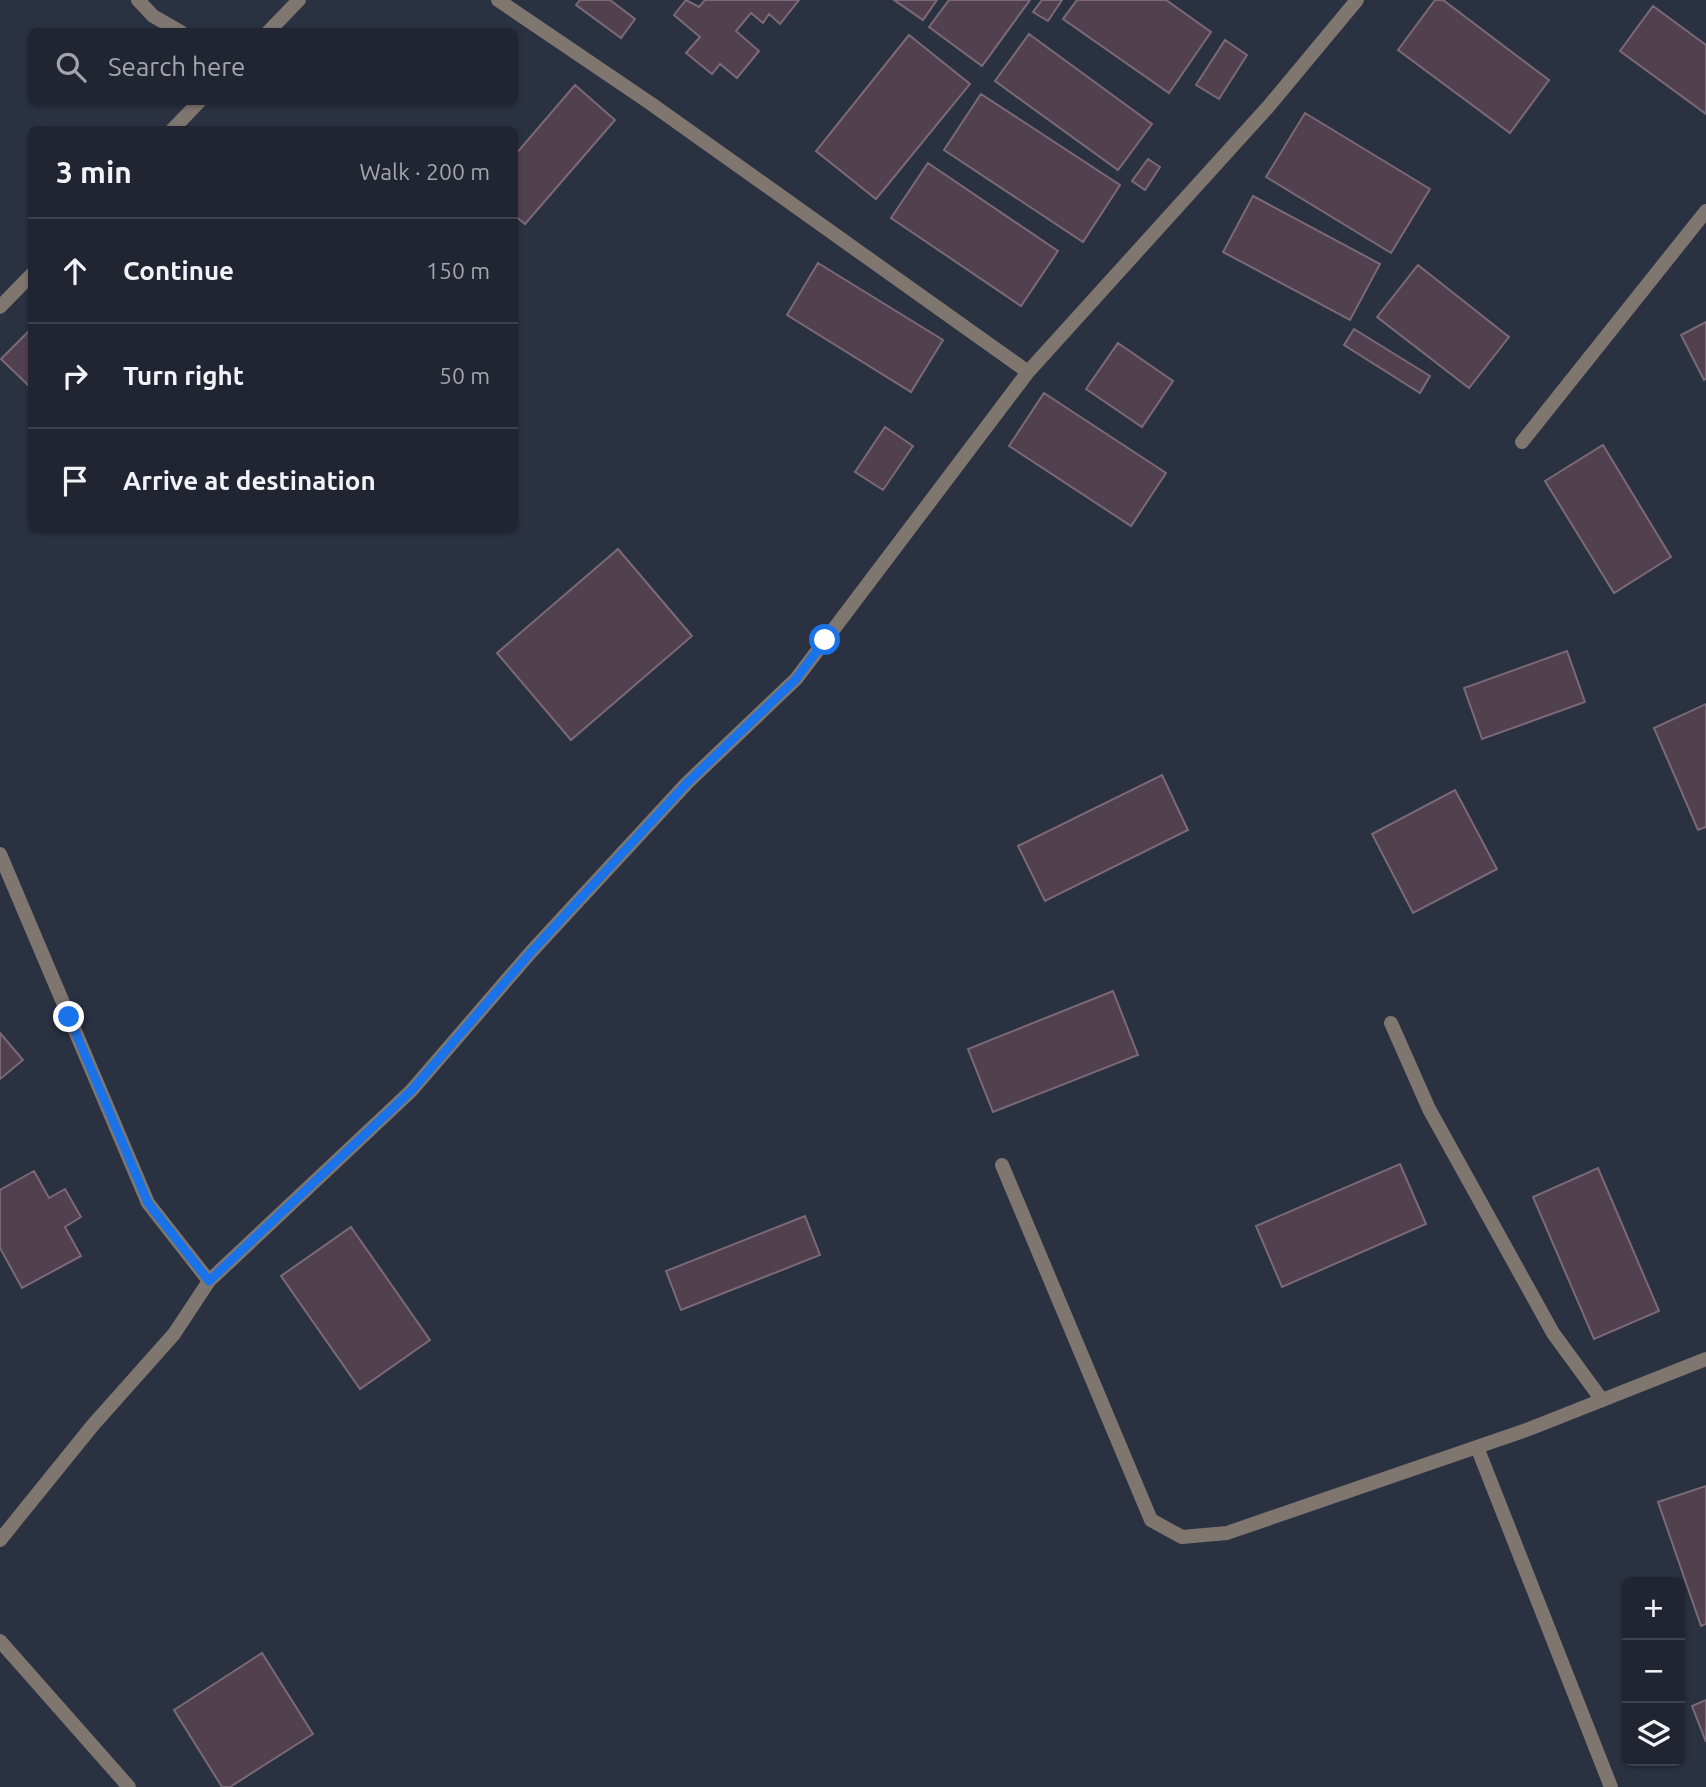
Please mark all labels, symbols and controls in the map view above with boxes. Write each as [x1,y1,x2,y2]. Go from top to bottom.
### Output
search box [28,28,518,105]
icon: search [52,48,90,86]
text: Search here [108,52,245,81]
text: 3 min [56,155,132,189]
text: Walk · 200 m [359,159,490,184]
icon: ahead [56,252,94,290]
text: Continue [123,256,234,285]
text: 150 m [426,258,490,283]
icon: right [56,357,94,395]
text: Turn right [123,361,244,390]
text: 50 m [439,363,490,388]
icon: arrive [56,462,94,500]
text: Arrive at destination [123,466,376,495]
route start [809,624,840,655]
route end [53,1001,84,1032]
map controls [1622,1577,1685,1766]
button: + [1622,1577,1685,1640]
button: − [1622,1640,1685,1703]
button: layers [1622,1703,1685,1766]

